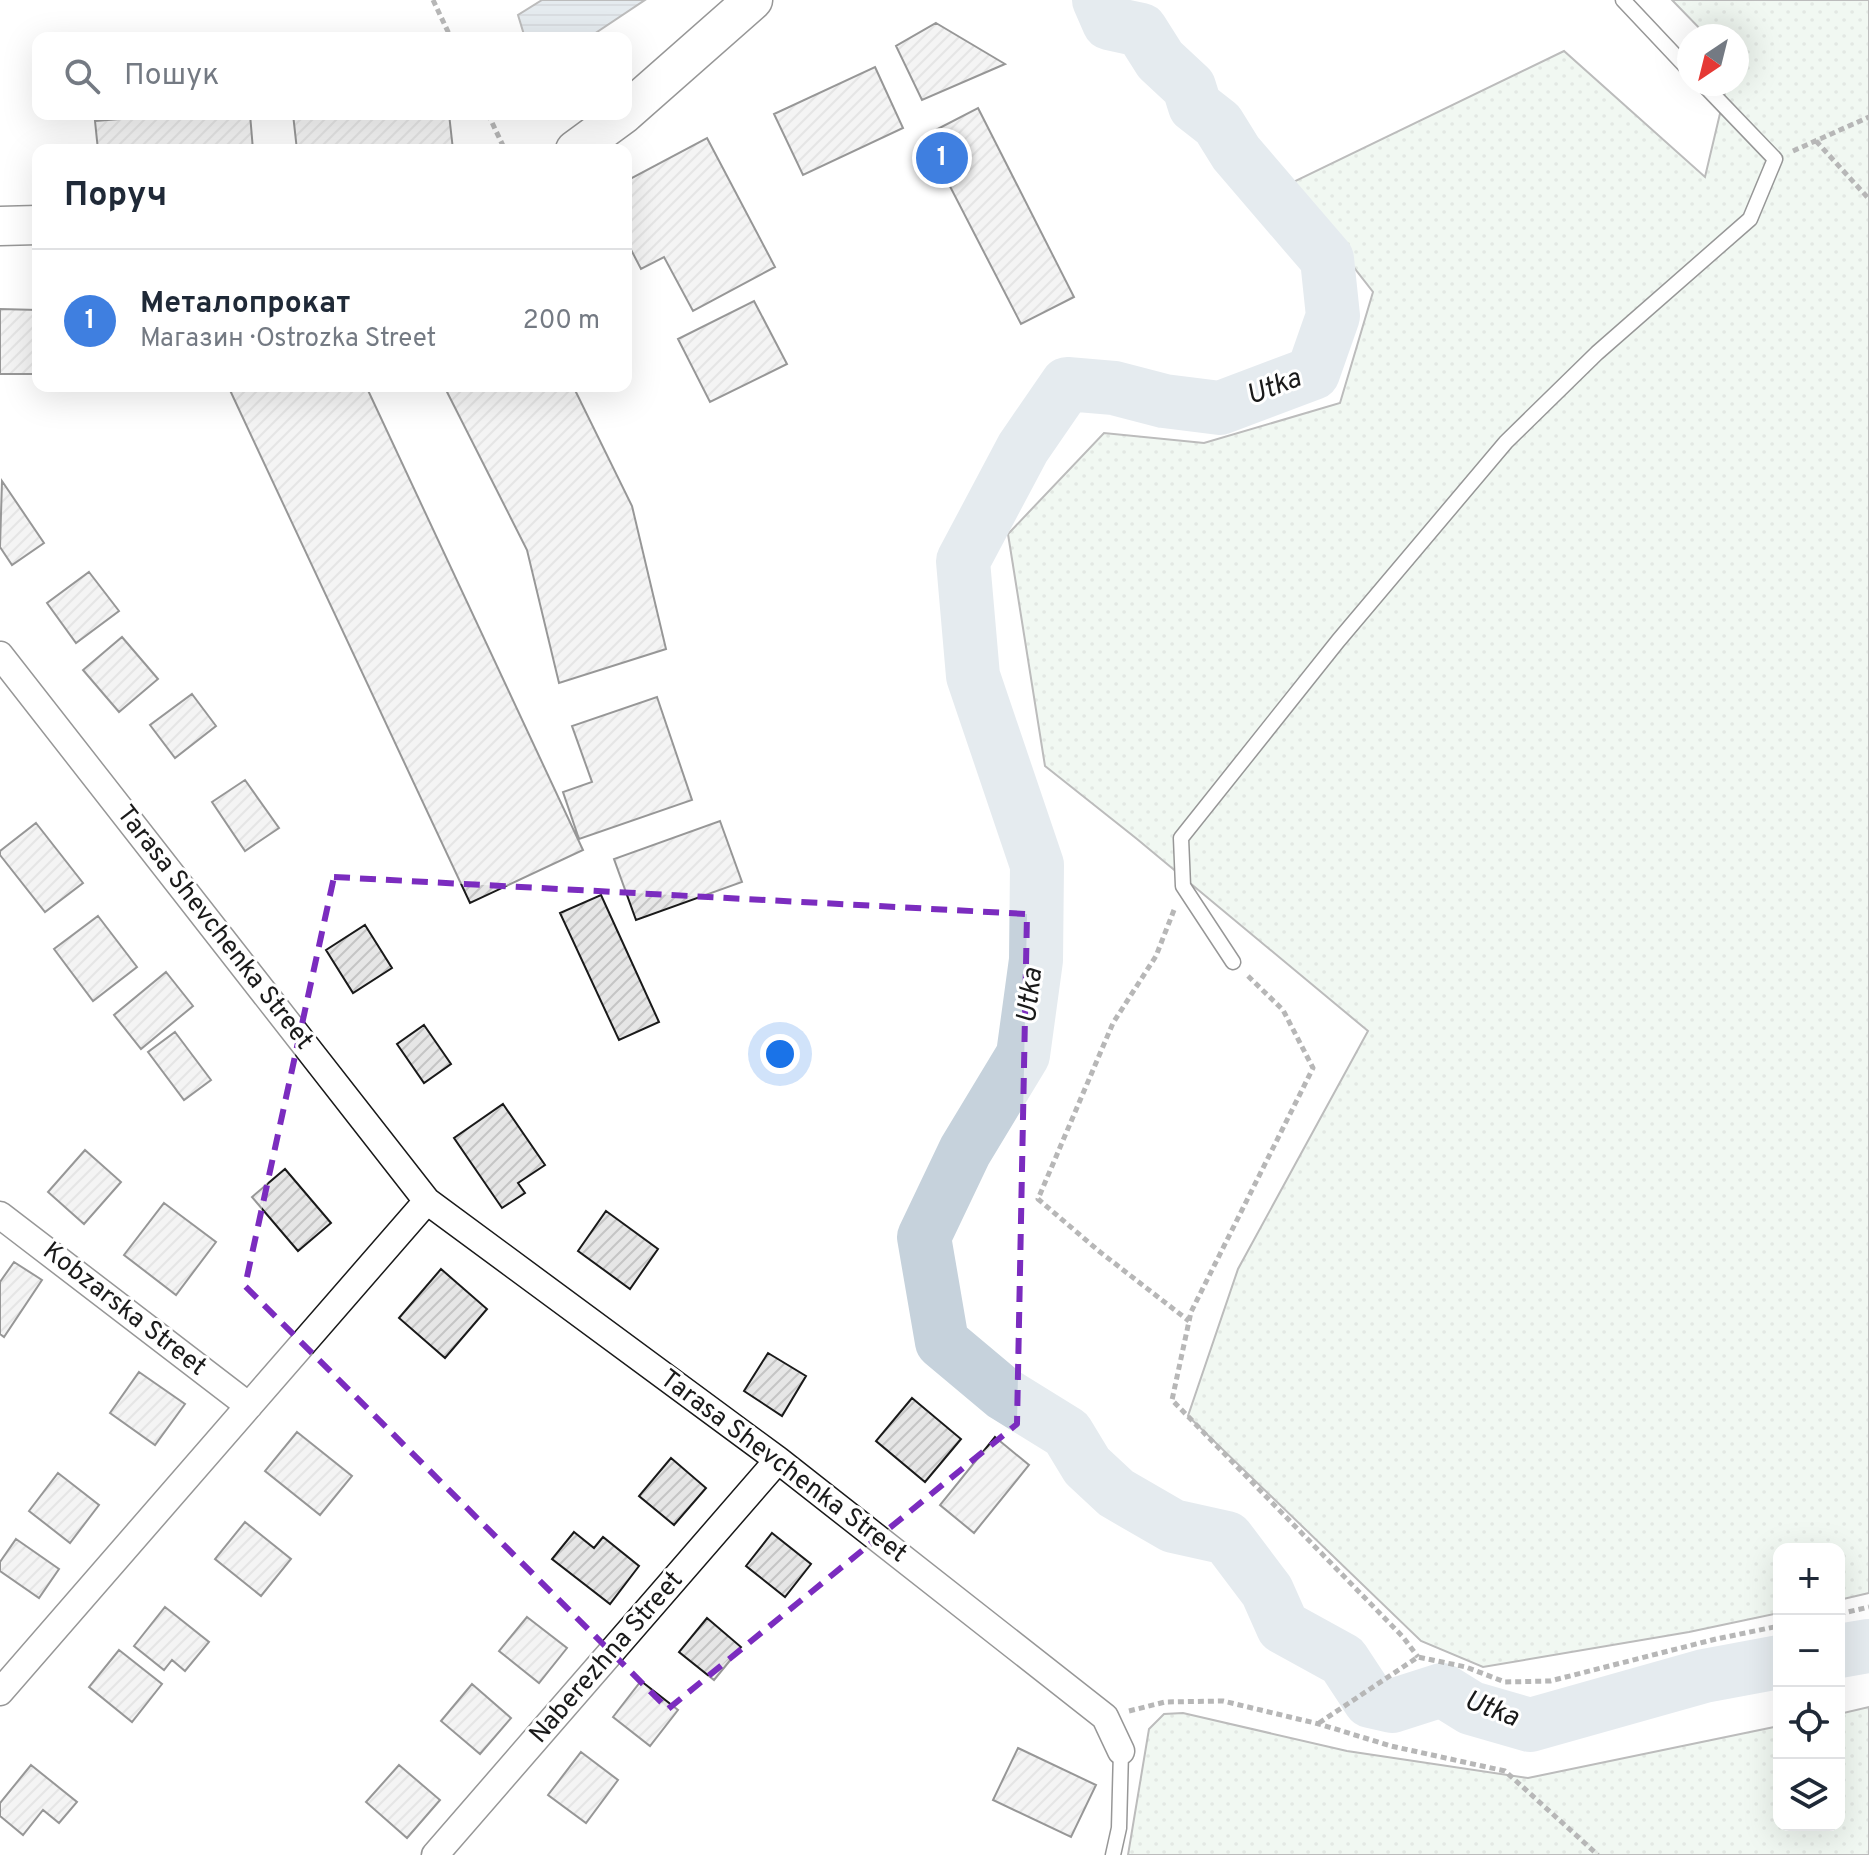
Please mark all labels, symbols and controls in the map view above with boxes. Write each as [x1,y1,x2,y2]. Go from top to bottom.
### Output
north arrow [1677,24,1749,96]
search box [32,32,632,120]
icon: search [60,54,104,98]
text: Пошук [124,58,219,95]
pin: 1 [916,128,968,188]
text: Поруч [64,175,167,218]
text: Металопрокат [140,286,350,323]
text: 1 [85,305,95,338]
text: 200 m [523,305,600,338]
text: Магазин · Ostrozka Street [140,323,436,356]
water label: Utka [1242,361,1307,415]
street label: Tarasa Shevchenka Street [108,799,320,1057]
water label: Utka [1010,966,1052,1026]
your location [760,1034,800,1074]
street label: Kobzarska Street [35,1236,213,1384]
street label: Tarasa Shevchenka Street [653,1363,913,1571]
map controls [1773,1543,1845,1831]
button: + [1773,1543,1845,1615]
street label: Naberezhna Street [523,1565,691,1751]
button: − [1773,1615,1845,1687]
water label: Utka [1459,1683,1524,1737]
button: locate [1773,1687,1845,1759]
button: layers [1773,1759,1845,1831]

